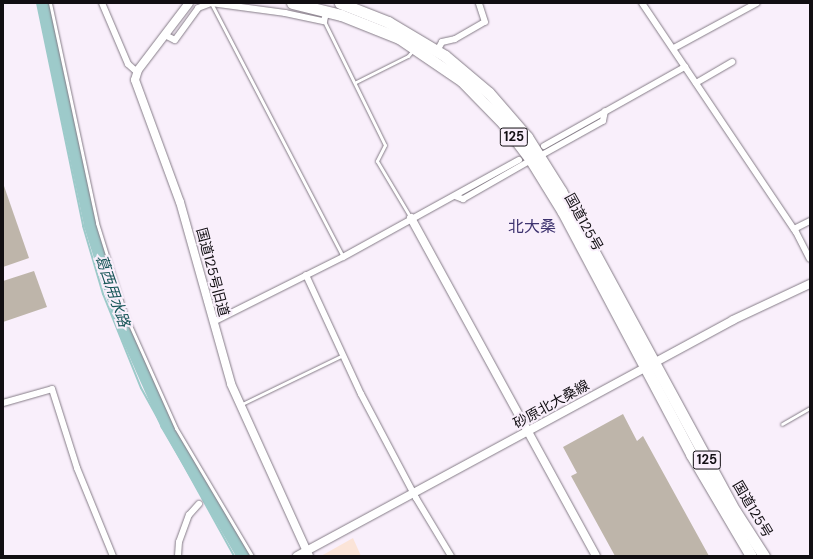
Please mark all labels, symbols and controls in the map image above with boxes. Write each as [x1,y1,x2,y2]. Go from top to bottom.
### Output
road number: 125 [499,126,529,148]
street label: 国道125号 [561,190,607,254]
district label: 北大桑 [508,217,556,237]
street label: 国道125号旧道 [193,226,233,318]
water label: 葛西用水路 [91,253,133,329]
street label: 砂原北大桑線 [510,376,592,432]
road number: 125 [692,449,722,471]
street label: 国道125号 [730,478,776,540]

